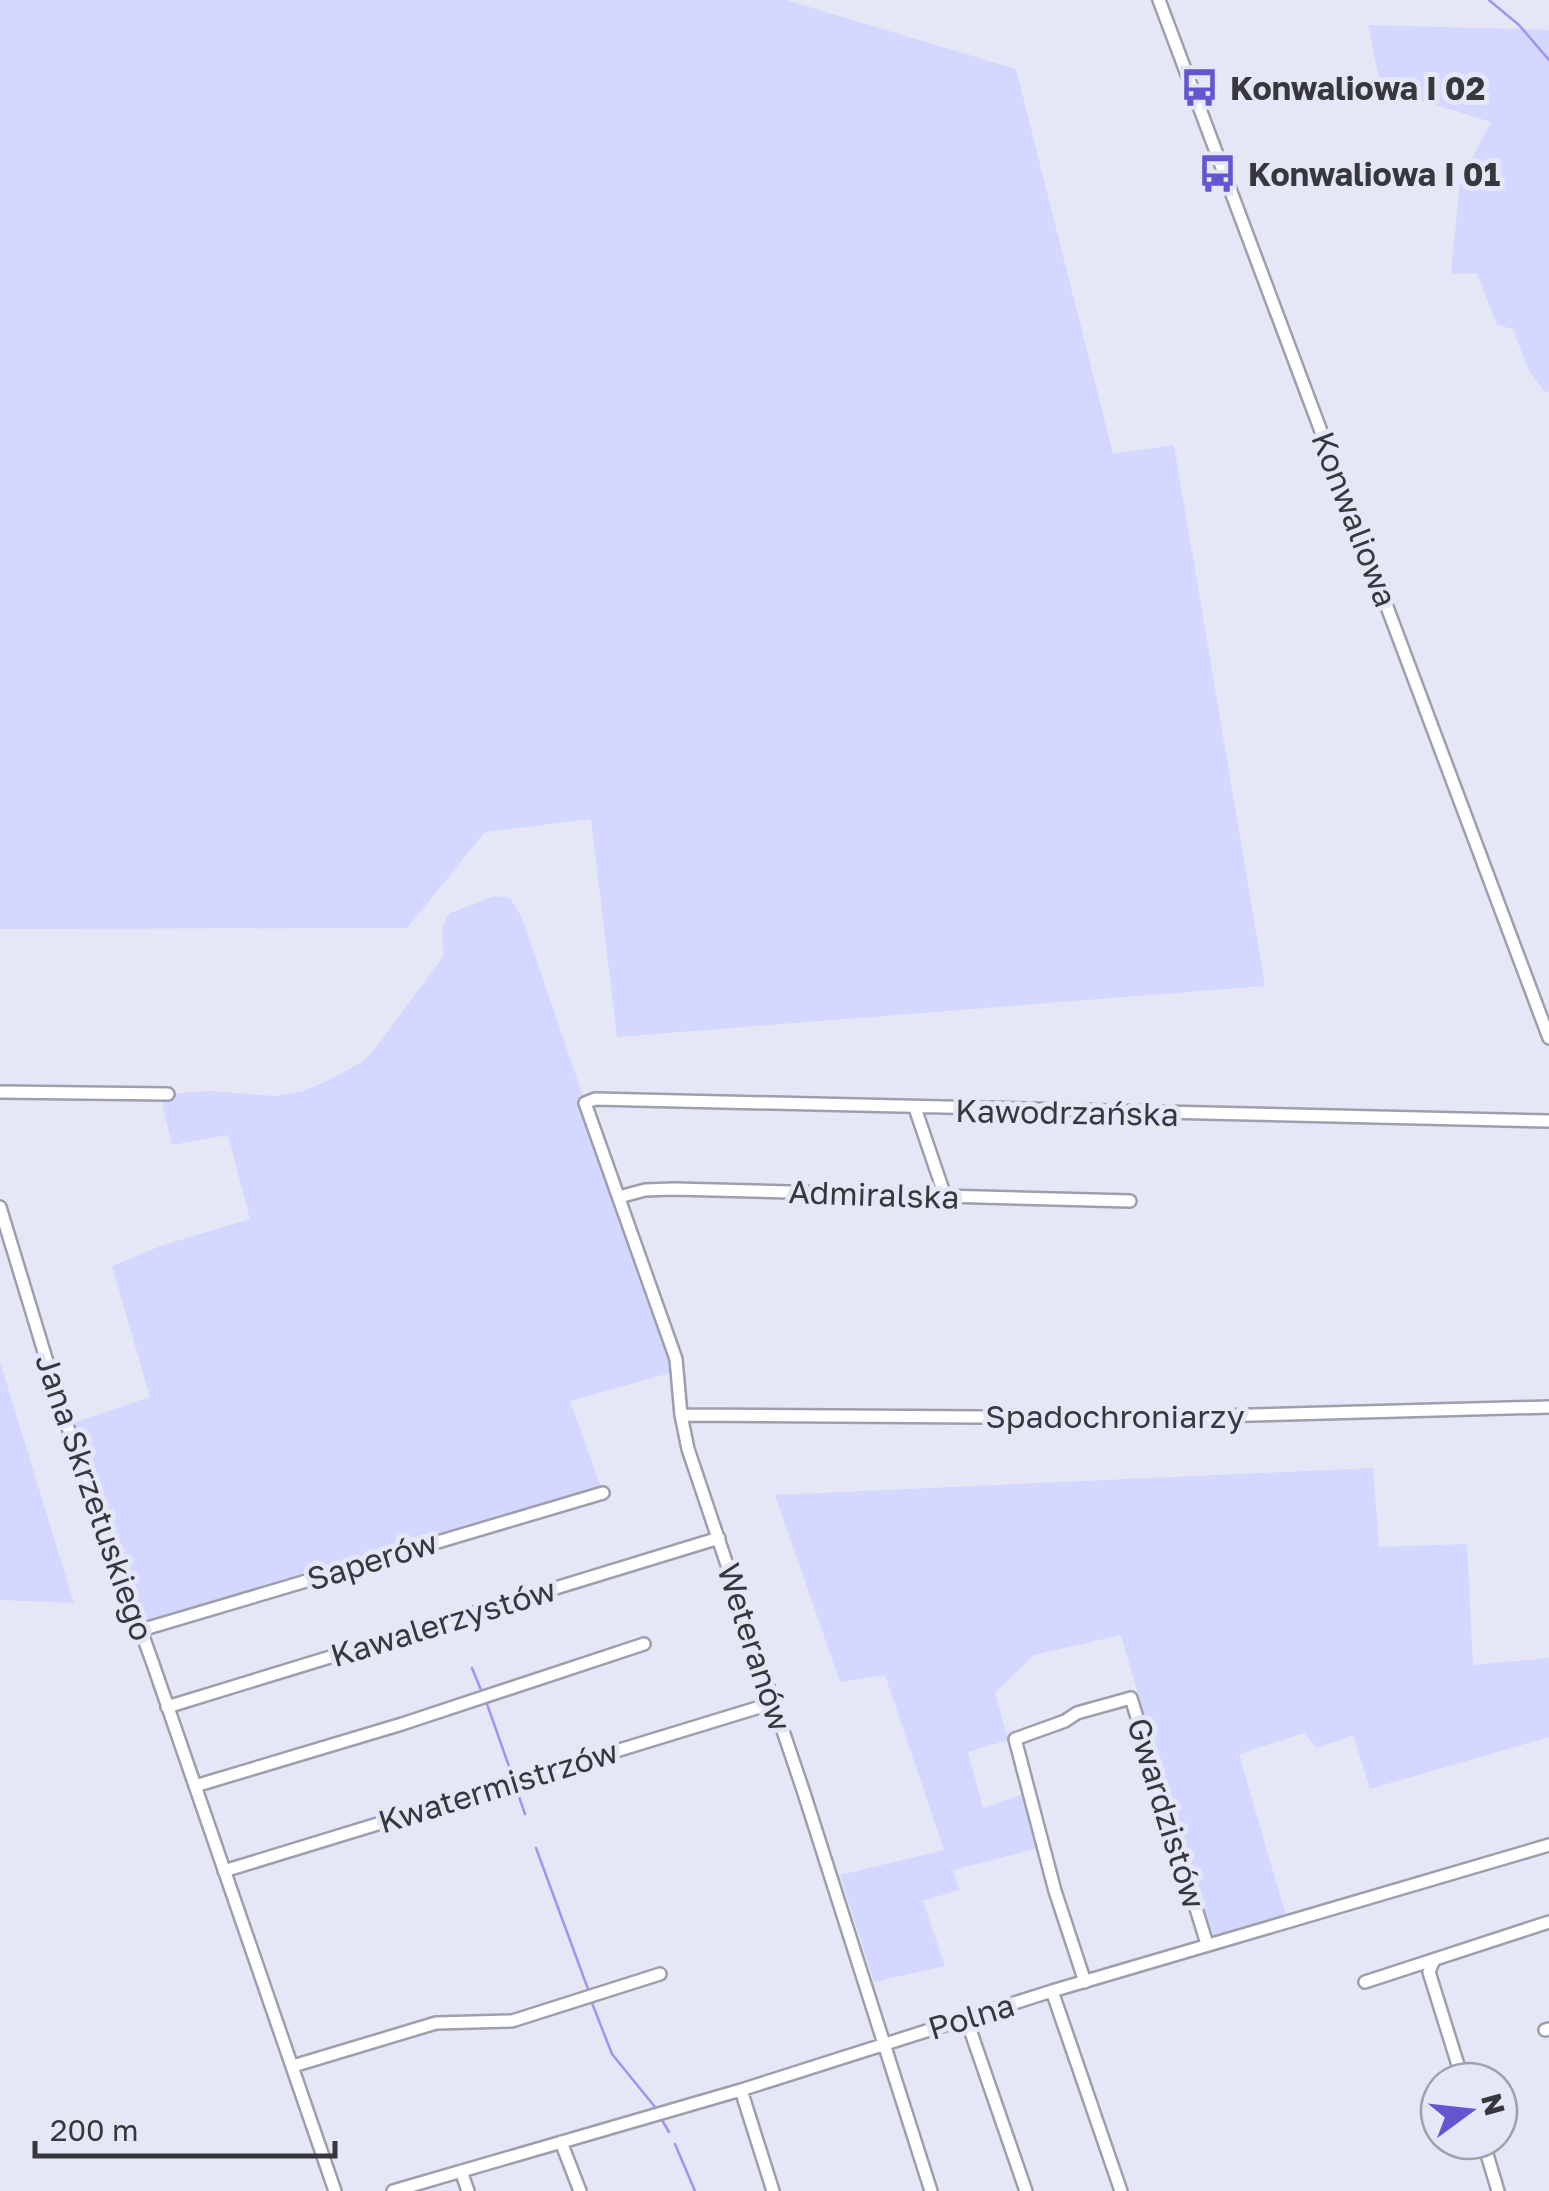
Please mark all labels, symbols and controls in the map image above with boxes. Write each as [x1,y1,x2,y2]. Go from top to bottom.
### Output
bus stop icon: Konwaliowa I 02 [1179,67,1221,109]
place label: Konwaliowa I 02 [1230,69,1485,107]
bus stop icon: Konwaliowa I 01 [1197,153,1239,195]
place label: Konwaliowa I 01 [1248,155,1500,193]
street label: Konwaliowa [1304,426,1406,612]
street label: Kawodrzańska [955,1091,1179,1133]
street label: Admiralska [788,1172,960,1216]
street label: Jana Skrzetuskiego [28,1348,162,1646]
street label: Spadochroniarzy [985,1397,1245,1435]
street label: Saperów [302,1522,442,1598]
street label: Weteranów [710,1558,800,1736]
street label: Kawalerzystów [326,1570,560,1674]
street label: Gwardzistów [1120,1713,1214,1913]
street label: Kwatermistrzów [374,1731,622,1841]
street label: Polna [923,1985,1019,2047]
north arrow [1419,2061,1519,2161]
text: N [1475,2090,1512,2119]
scale bar [35,2096,335,2158]
text: 200 m [50,2112,139,2148]

